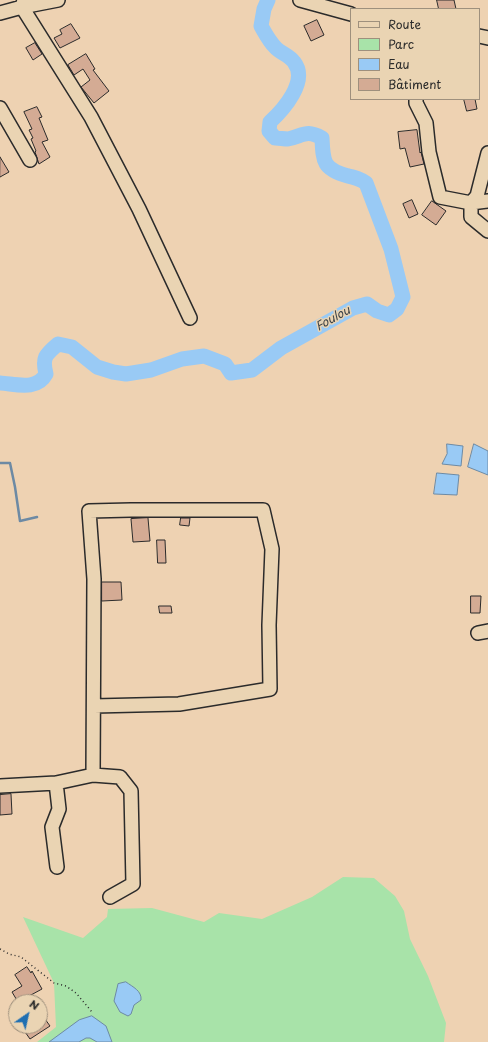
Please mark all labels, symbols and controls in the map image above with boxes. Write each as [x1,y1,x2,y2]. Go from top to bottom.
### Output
legend [350,8,480,100]
text: Route [388,15,421,33]
text: Parc [388,35,414,53]
text: Eau [388,55,410,73]
text: Bâtiment [388,75,441,93]
water label: Foulou [313,304,353,334]
north arrow [8,994,48,1034]
text: N [26,995,43,1014]

